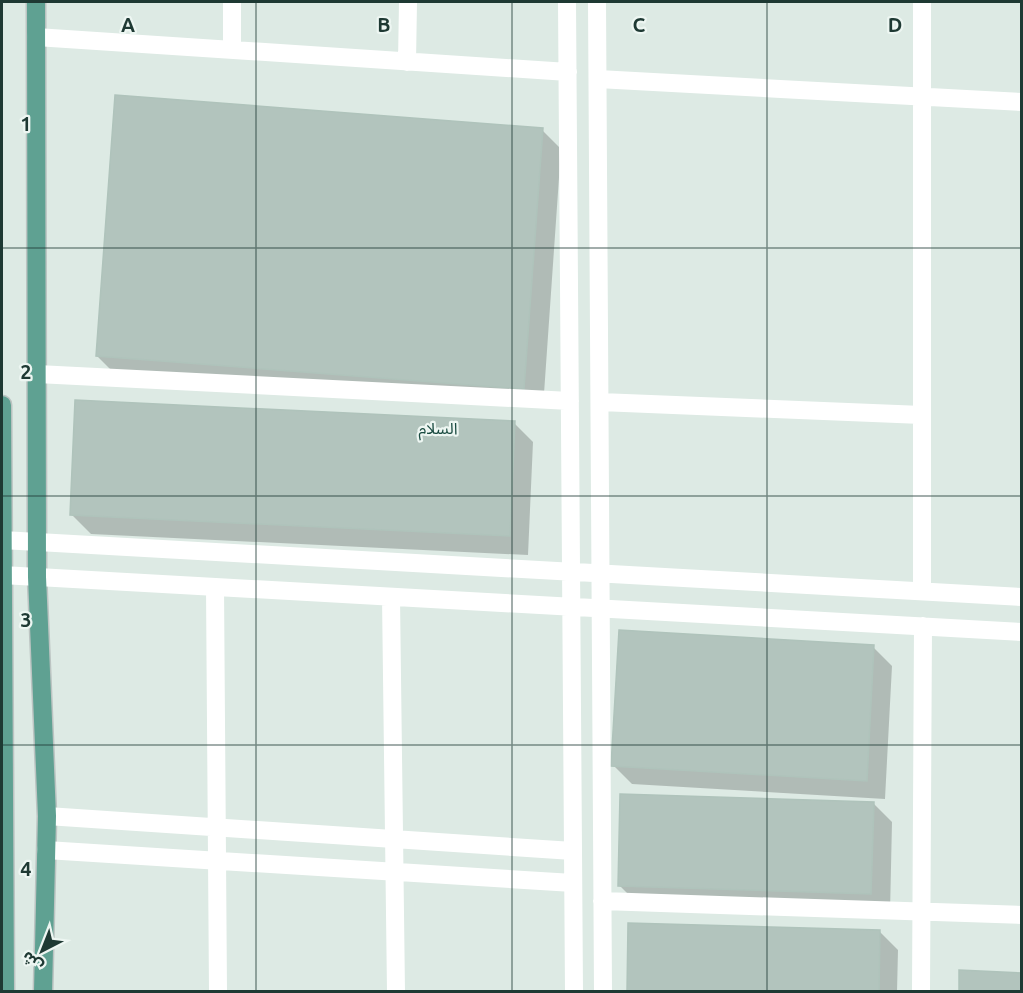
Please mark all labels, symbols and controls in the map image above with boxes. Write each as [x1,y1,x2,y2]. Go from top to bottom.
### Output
text: A [121,13,135,36]
text: B [377,13,391,36]
text: C [633,13,646,36]
text: D [888,13,902,36]
text: 1 [20,112,32,135]
text: 2 [20,360,32,383]
district label: السلام [419,419,457,441]
text: 3 [20,608,32,631]
text: 4 [20,857,32,880]
north arrow [12,921,72,981]
text: ش [18,947,47,976]

